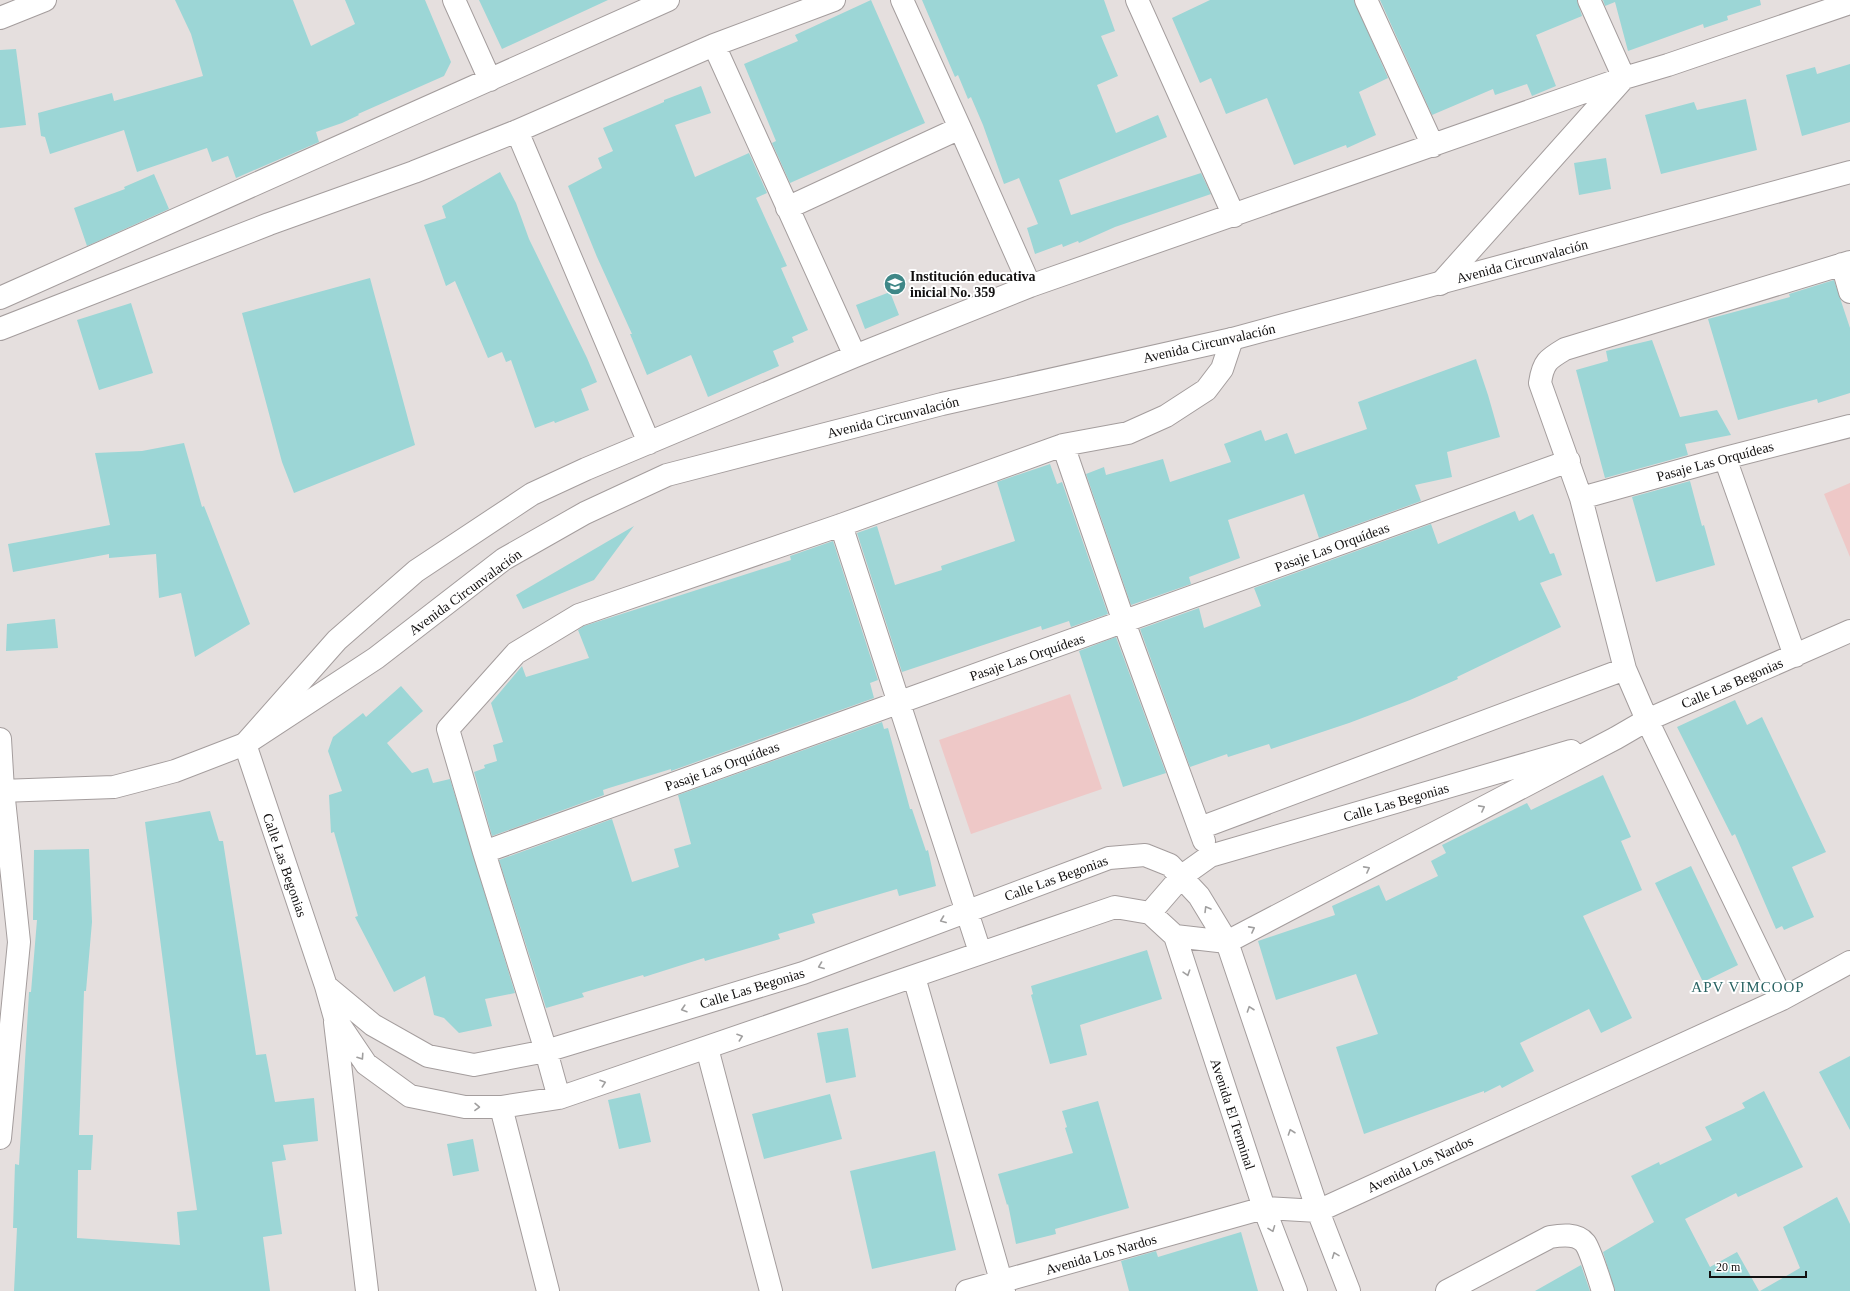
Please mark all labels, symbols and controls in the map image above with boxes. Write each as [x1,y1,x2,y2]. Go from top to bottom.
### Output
street label: Avenida Circunvalación [1455,237,1589,286]
place label: Institución educativa inicial No. 359 [910,269,1036,300]
school or university icon: Institución educativa inicial No. 359 [882,271,908,297]
street label: Avenida Circunvalación [1141,321,1277,366]
street label: Avenida Circunvalación [826,394,961,441]
street label: Pasaje Las Orquídeas [1655,439,1775,484]
street label: Pasaje Las Orquídeas [1273,520,1391,575]
street label: Avenida Circunvalación [406,547,524,638]
street label: Pasaje Las Orquídeas [968,631,1087,684]
street label: Calle Las Begonias [1679,655,1785,712]
street label: Pasaje Las Orquídeas [663,739,781,794]
street label: Calle Las Begonias [1342,780,1451,825]
one-way arrow [1478,805,1486,813]
street label: Calle Las Begonias [260,811,309,919]
street label: Calle Las Begonias [1002,853,1110,904]
one-way arrow [1363,866,1371,873]
one-way arrow [1204,906,1212,913]
one-way arrow [939,915,946,923]
one-way arrow [1248,926,1255,934]
one-way arrow [818,961,825,969]
street label: Calle Las Begonias [698,965,806,1012]
one-way arrow [1182,969,1191,976]
district label: APV VIMCOOP [1691,979,1805,995]
one-way arrow [680,1004,687,1013]
one-way arrow [1246,1006,1255,1013]
one-way arrow [736,1033,743,1042]
one-way arrow [357,1053,364,1060]
street label: Avenida El Terminal [1207,1057,1258,1172]
one-way arrow [600,1079,607,1088]
one-way arrow [474,1103,480,1111]
one-way arrow [1288,1129,1296,1136]
street label: Avenida Los Nardos [1365,1133,1475,1196]
one-way arrow [1267,1226,1275,1233]
street label: Avenida Los Nardos [1044,1231,1158,1278]
one-way arrow [1332,1251,1340,1259]
scale bar [1710,1253,1806,1279]
text: 20 m [1716,1260,1741,1274]

